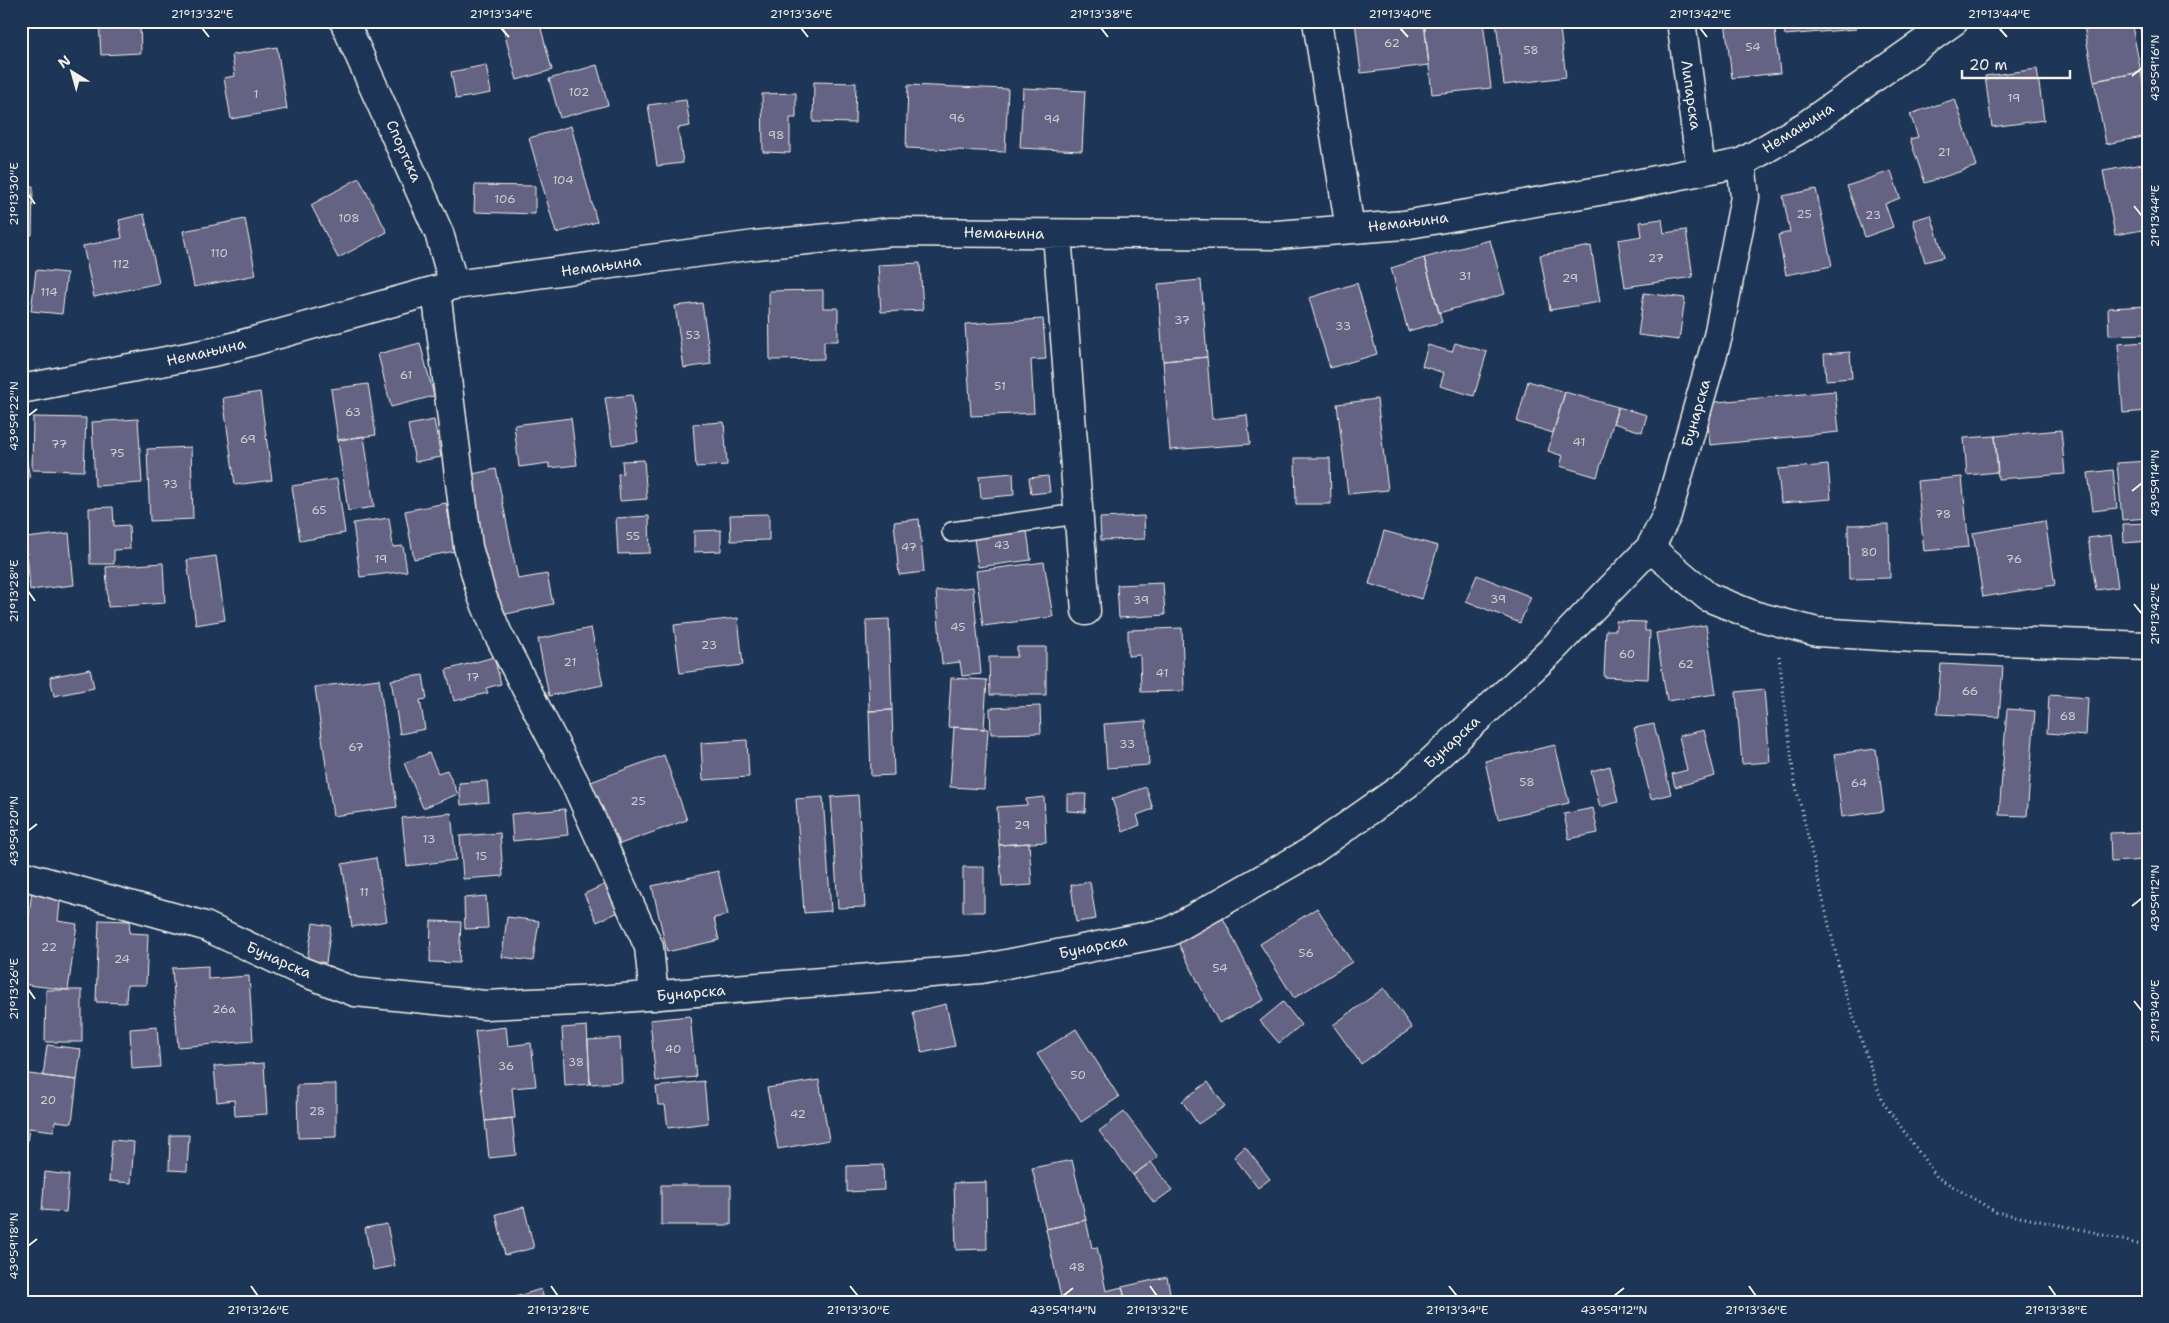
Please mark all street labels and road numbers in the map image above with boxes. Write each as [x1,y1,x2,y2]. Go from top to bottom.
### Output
street label: Липарска [1676,59,1706,132]
street label: Немањина [1758,98,1838,158]
street label: Спортска [381,117,427,186]
street label: Немањина [1367,207,1450,237]
street label: Немањина [963,222,1045,244]
street label: Немањина [560,250,643,282]
street label: Немањина [164,333,248,371]
street label: Бунарска [1677,376,1715,449]
street label: Бунарска [1420,711,1485,773]
street label: Бунарска [1057,930,1130,963]
street label: Бунарска [243,937,315,983]
street label: Бунарска [656,980,727,1006]

